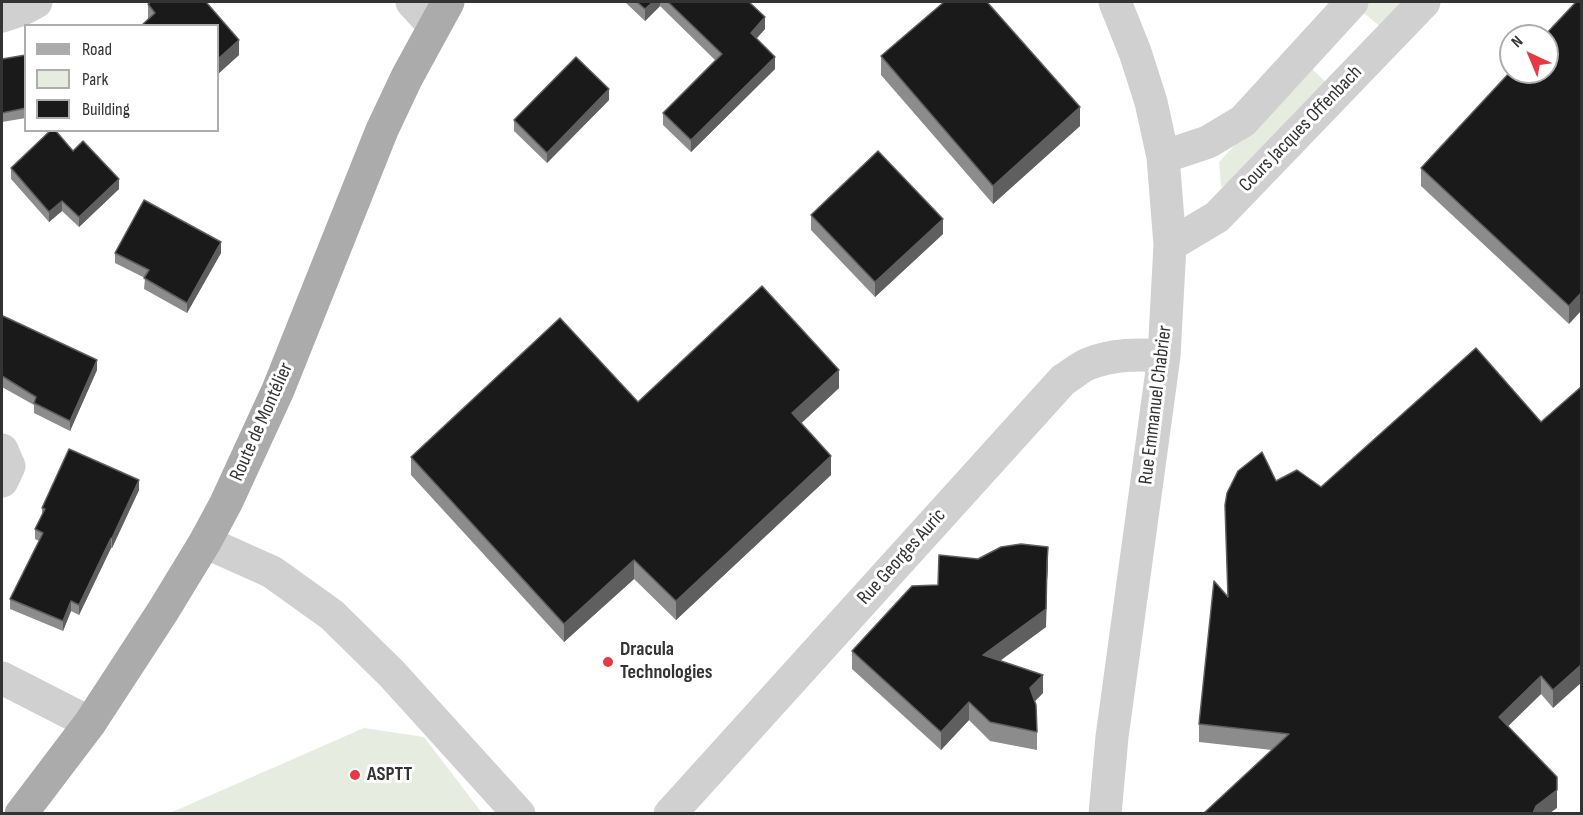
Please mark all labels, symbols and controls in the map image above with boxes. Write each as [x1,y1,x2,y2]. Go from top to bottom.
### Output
legend [24,24,219,132]
north arrow [1499,24,1559,84]
text: N [1508,32,1527,52]
text: Road [82,39,112,60]
street label: Cours Jacques Offenbach [1234,61,1368,197]
text: Park [82,69,108,90]
text: Building [82,99,130,120]
street label: Rue Emmanuel Chabrier [1134,324,1178,486]
street label: Route de Montélier [225,359,299,485]
street label: Rue Georges Auric [853,504,951,610]
place label: Dracula Technologies [620,638,712,685]
marker: Dracula Technologies [601,655,615,669]
place label: ASPTT [367,763,412,787]
marker: ASPTT [348,768,362,782]

